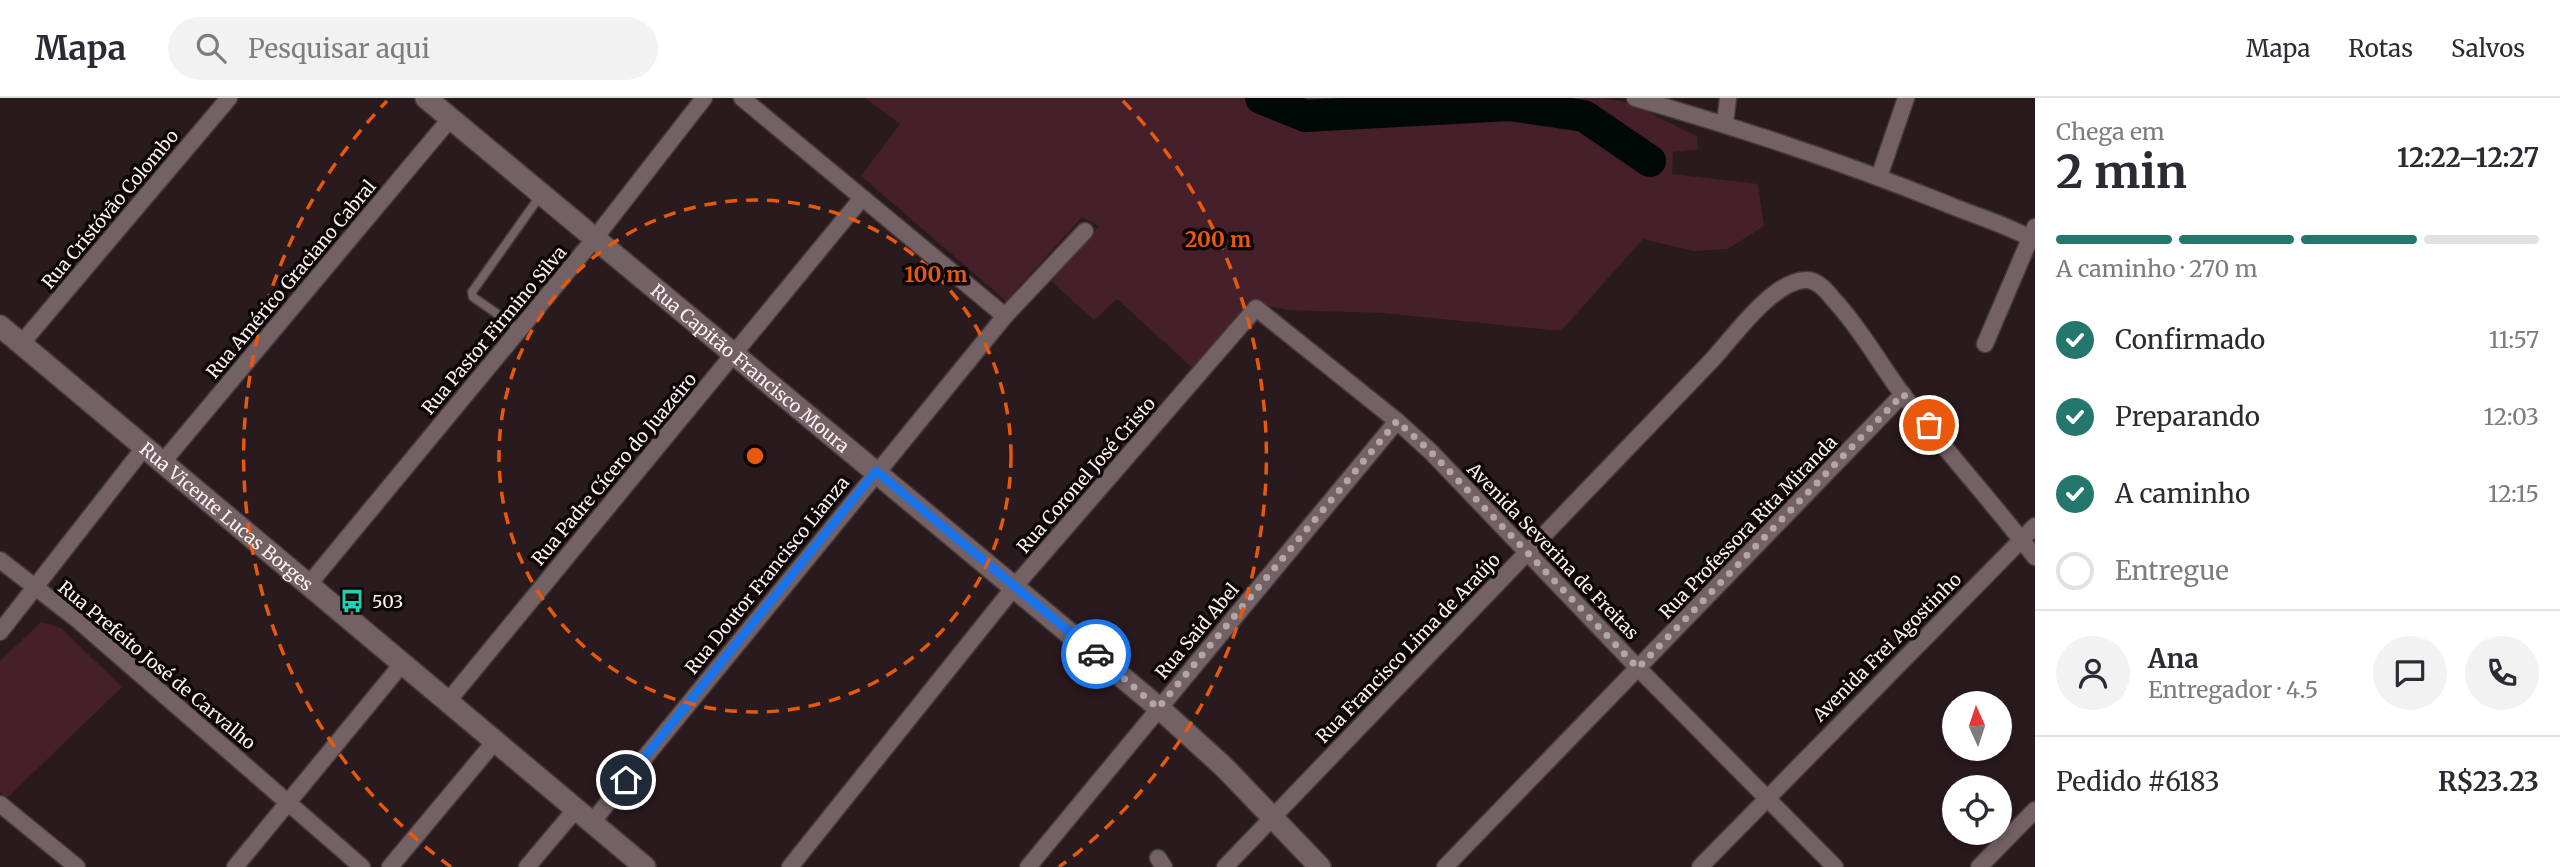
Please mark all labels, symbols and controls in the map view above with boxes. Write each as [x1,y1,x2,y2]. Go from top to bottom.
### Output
search box [168,17,658,80]
text: Mapa [35,28,126,69]
icon: search [192,29,230,67]
text: Pesquisar aqui [248,32,430,65]
text: Mapa [2246,33,2310,64]
text: Rotas [2348,33,2413,64]
text: Salvos [2451,33,2525,64]
text: Chega em [2056,117,2165,146]
street label: Rua Cristóvão Colombo [37,125,183,293]
text: 12:22–12:27 [2397,141,2539,174]
text: 2 min [2056,143,2187,201]
street label: Rua Américo Graciano Cabral [201,175,381,383]
text: 200 m [1185,226,1251,253]
street label: Rua Pastor Firmino Silva [417,241,572,419]
text: A caminho · 270 m [2056,254,2258,283]
text: 100 m [905,261,967,288]
street label: Rua Capitão Francisco Moura [646,279,855,457]
icon: check [2056,321,2094,359]
text: Confirmado [2115,323,2265,356]
text: 11:57 [2489,325,2539,354]
street label: Rua Padre Cícero do Juazeiro [527,368,701,570]
street label: Rua Coronel José Cristo [1012,392,1160,558]
pin [1899,395,1959,455]
icon: check [2056,398,2094,436]
text: Preparando [2115,400,2260,433]
text: 12:03 [2483,402,2539,431]
icon: bag [1910,406,1948,444]
street label: Rua Professora Rita Miranda [1654,430,1842,623]
street label: Rua Vicente Lucas Borges [135,437,318,596]
centre of rings [743,444,767,468]
street label: Avenida Severina de Freitas [1462,457,1644,644]
street label: Rua Doutor Francisco Lianza [680,471,854,679]
icon: check [2056,475,2094,513]
text: A caminho [2115,477,2250,510]
text: 12:15 [2488,479,2539,508]
street label: Rua Francisco Lima de Araújo [1311,548,1505,748]
text: Entregue [2115,554,2229,587]
street label: Avenida Frei Agostinho [1807,568,1966,727]
street label: Rua Prefeito José de Carvalho [54,576,260,754]
street label: Rua Said Abel [1150,578,1244,684]
bus stop icon: 503 [338,587,366,615]
place label: 503 [372,590,403,613]
courier [1061,619,1131,689]
icon: car [1077,635,1115,673]
button: person [2056,636,2130,710]
button: chat [2373,636,2447,710]
button: phone [2465,636,2539,710]
text: Ana [2148,642,2199,675]
text: Entregador · 4.5 [2148,675,2318,704]
north arrow [1942,691,2012,761]
map controls [1942,691,2012,845]
pin [596,750,656,810]
icon: home [607,761,645,799]
text: Pedido #6183 [2056,765,2220,798]
text: R$23.23 [2438,765,2539,798]
button: locate [1942,775,2012,845]

